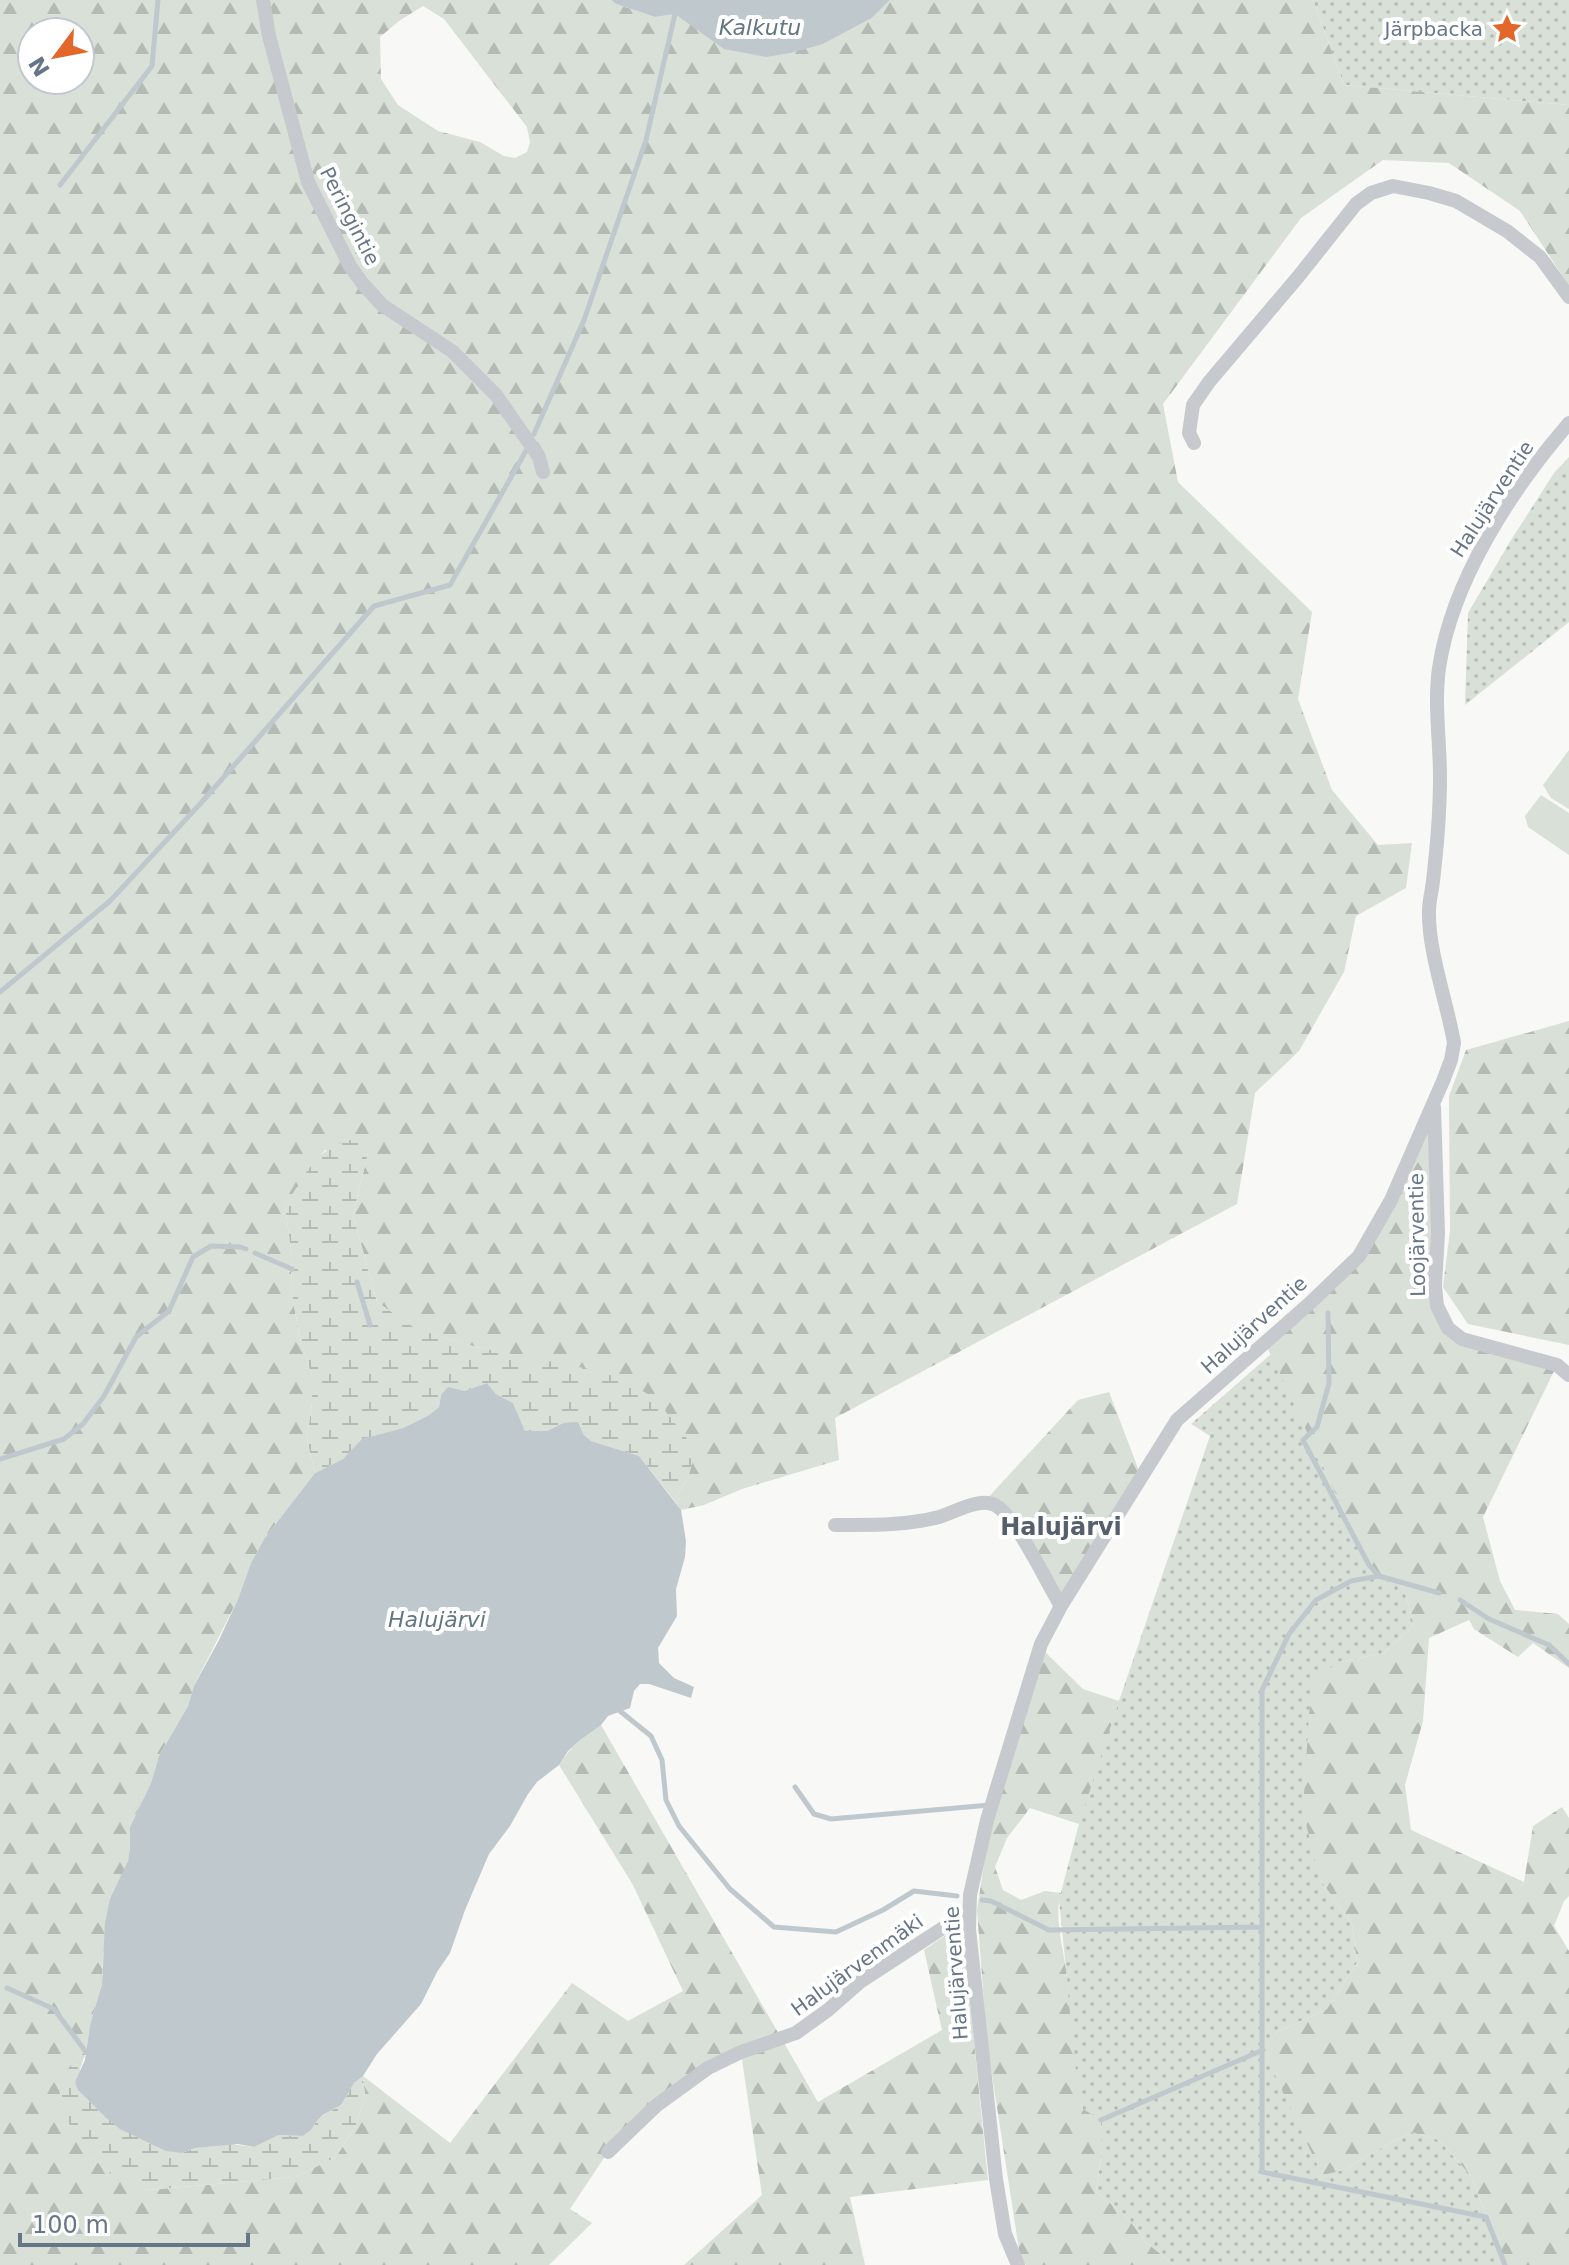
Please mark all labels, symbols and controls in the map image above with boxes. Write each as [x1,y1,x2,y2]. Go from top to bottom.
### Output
place icon: Järpbacka [1490,12,1524,46]
water label: Kalkutu [719,15,801,40]
north arrow [16,16,96,96]
place label: Järpbacka [1382,17,1483,41]
text: N [24,52,55,81]
street label: Peringintie [315,163,385,269]
street label: Halujärventie [1445,436,1539,562]
street label: Loojärventie [1404,1173,1430,1297]
street label: Halujärventie [1196,1271,1312,1379]
district label: Halujärvi [1000,1513,1122,1541]
water label: Halujärvi [388,1607,486,1632]
street label: Halujärventie [939,1905,973,2041]
street label: Halujärvenmäki [786,1909,928,2021]
scale bar [20,2197,248,2247]
text: 100 m [32,2211,109,2239]

